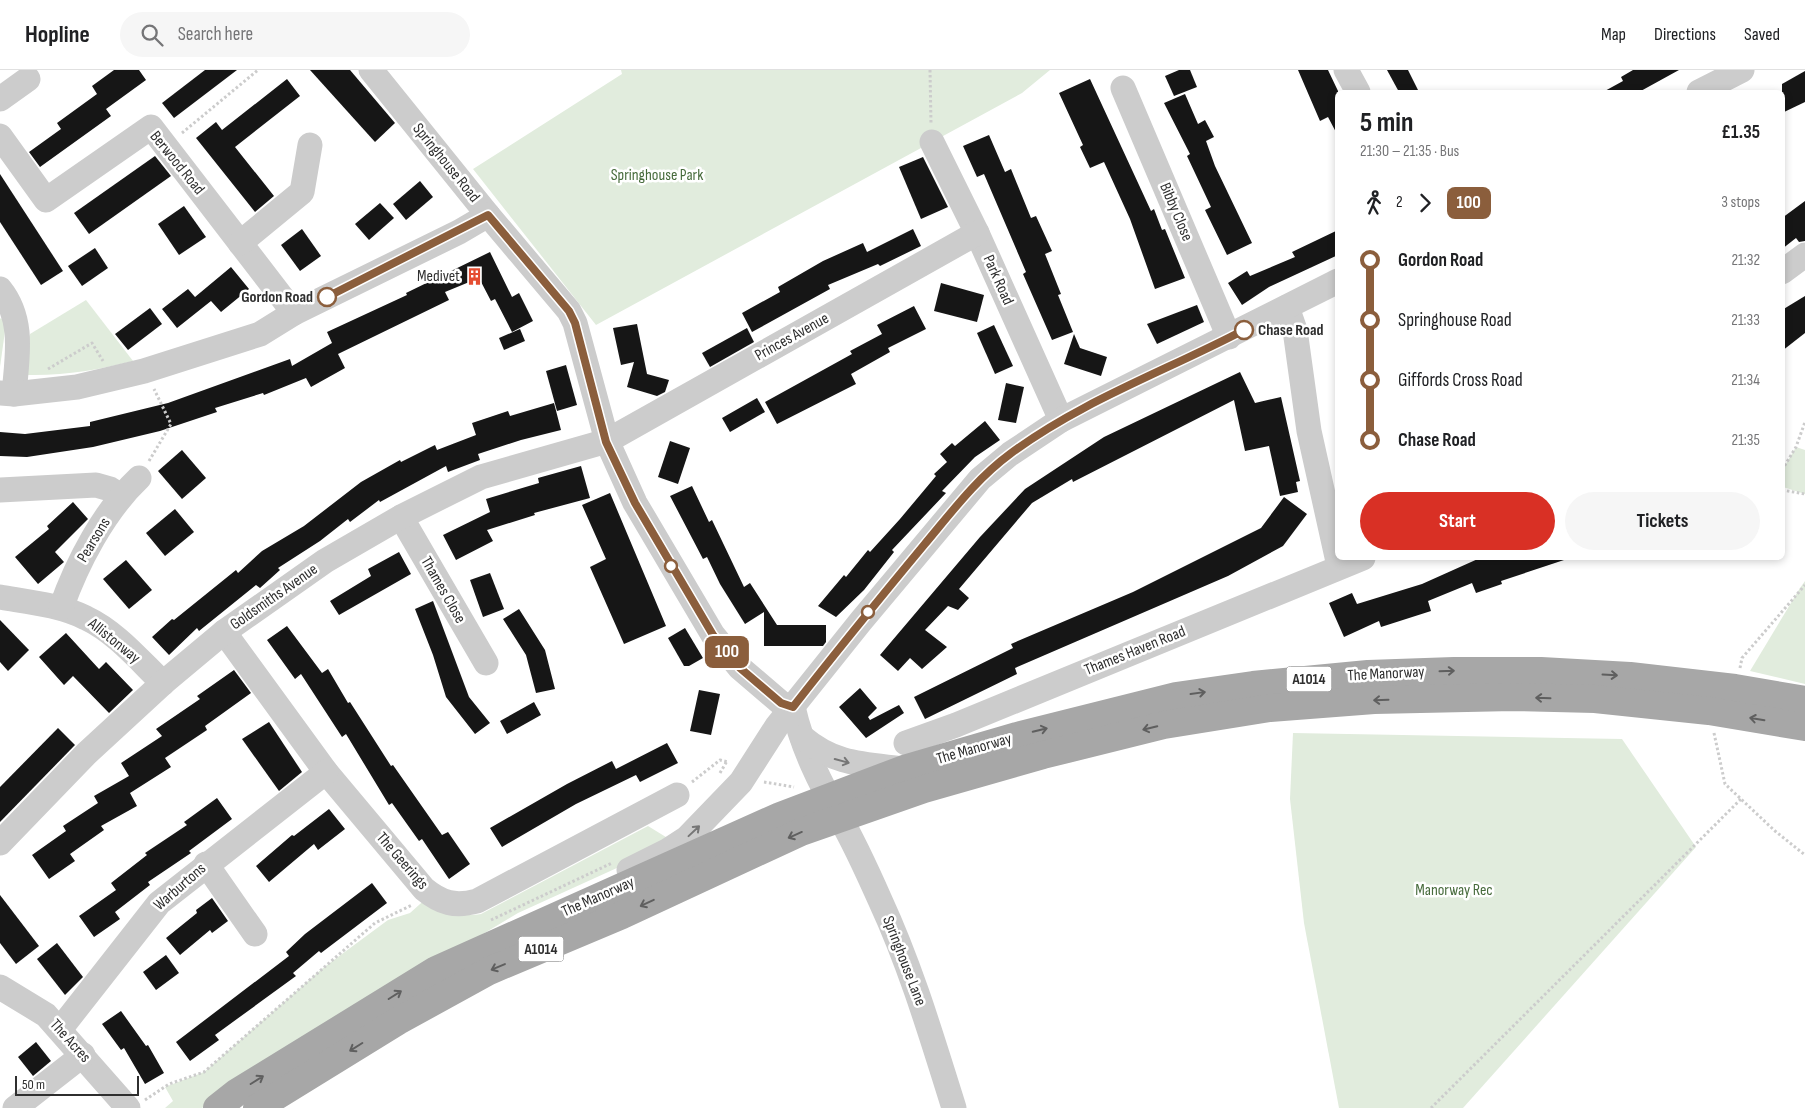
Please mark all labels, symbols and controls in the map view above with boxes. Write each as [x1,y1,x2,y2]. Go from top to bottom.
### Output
search box [120,12,470,57]
text: Hopline [25,20,90,49]
icon: search [138,21,166,49]
text: Search here [178,23,253,46]
text: Map [1601,24,1626,45]
text: Directions [1654,24,1716,45]
text: Saved [1744,24,1780,45]
text: 5 min [1360,106,1413,139]
street label: Springhouse Road [408,120,484,206]
text: £1.35 [1721,121,1760,144]
street label: Berwood Road [146,127,208,199]
text: 21:30 – 21:35 · Bus [1360,142,1459,161]
park label: Springhouse Park [611,166,703,185]
street label: Bibby Close [1155,180,1197,244]
icon: walk [1360,189,1388,217]
icon: forward [1411,189,1439,217]
text: 100 [1457,192,1481,213]
text: 2 [1396,193,1403,212]
text: 3 stops [1721,193,1760,212]
text: Gordon Road [1398,249,1483,272]
text: 21:32 [1731,251,1760,270]
street label: Park Road [979,252,1017,308]
building icon: Medivet [464,266,484,286]
place label: Medivet [417,267,460,286]
marker: Gordon Road [317,287,337,307]
place label: Gordon Road [241,288,313,307]
street label: Princes Avenue [752,309,832,365]
text: Springhouse Road [1398,309,1512,332]
text: 21:33 [1731,311,1760,330]
marker: Chase Road [1234,320,1254,340]
place label: Chase Road [1258,321,1324,340]
text: Giffords Cross Road [1398,369,1523,392]
text: 21:34 [1731,371,1760,390]
text: Chase Road [1398,429,1476,452]
text: 21:35 [1732,431,1760,450]
button: Start [1360,492,1555,550]
button: Tickets [1565,492,1760,550]
street label: Pearsons [73,514,115,566]
street label: Thames Close [416,553,470,627]
unlabelled marker [664,559,678,573]
street label: Goldsmiths Avenue [227,560,321,634]
unlabelled marker [861,605,875,619]
street label: Allistonway [83,614,144,668]
street label: Thames Haven Road [1082,622,1188,680]
line badge: 100 [698,636,756,668]
text: 100 [715,641,739,662]
street label: The Manorway [1347,662,1425,686]
road number: A1014 [1286,666,1332,692]
one-way arrow [1439,667,1455,676]
one-way arrow [1601,671,1617,680]
one-way arrow [1190,688,1206,698]
one-way arrow [1535,693,1551,702]
one-way arrow [1373,695,1389,704]
one-way arrow [1749,713,1765,723]
one-way arrow [1143,724,1159,733]
one-way arrow [1032,725,1048,735]
street label: The Manorway [934,729,1014,769]
one-way arrow [834,756,850,766]
one-way arrow [688,825,701,837]
street label: The Geerings [372,829,432,894]
one-way arrow [788,830,803,840]
street label: Warburtons [150,859,210,915]
street label: The Manorway [559,873,637,921]
park label: Manorway Rec [1415,881,1493,900]
one-way arrow [640,899,655,908]
street label: Springhouse Lane [878,913,930,1009]
road number: A1014 [518,936,564,962]
one-way arrow [491,963,506,973]
one-way arrow [388,989,402,999]
street label: The Acres [46,1015,95,1067]
one-way arrow [350,1042,364,1052]
scale bar [15,1073,139,1096]
one-way arrow [250,1075,264,1086]
text: 50 m [22,1076,45,1093]

